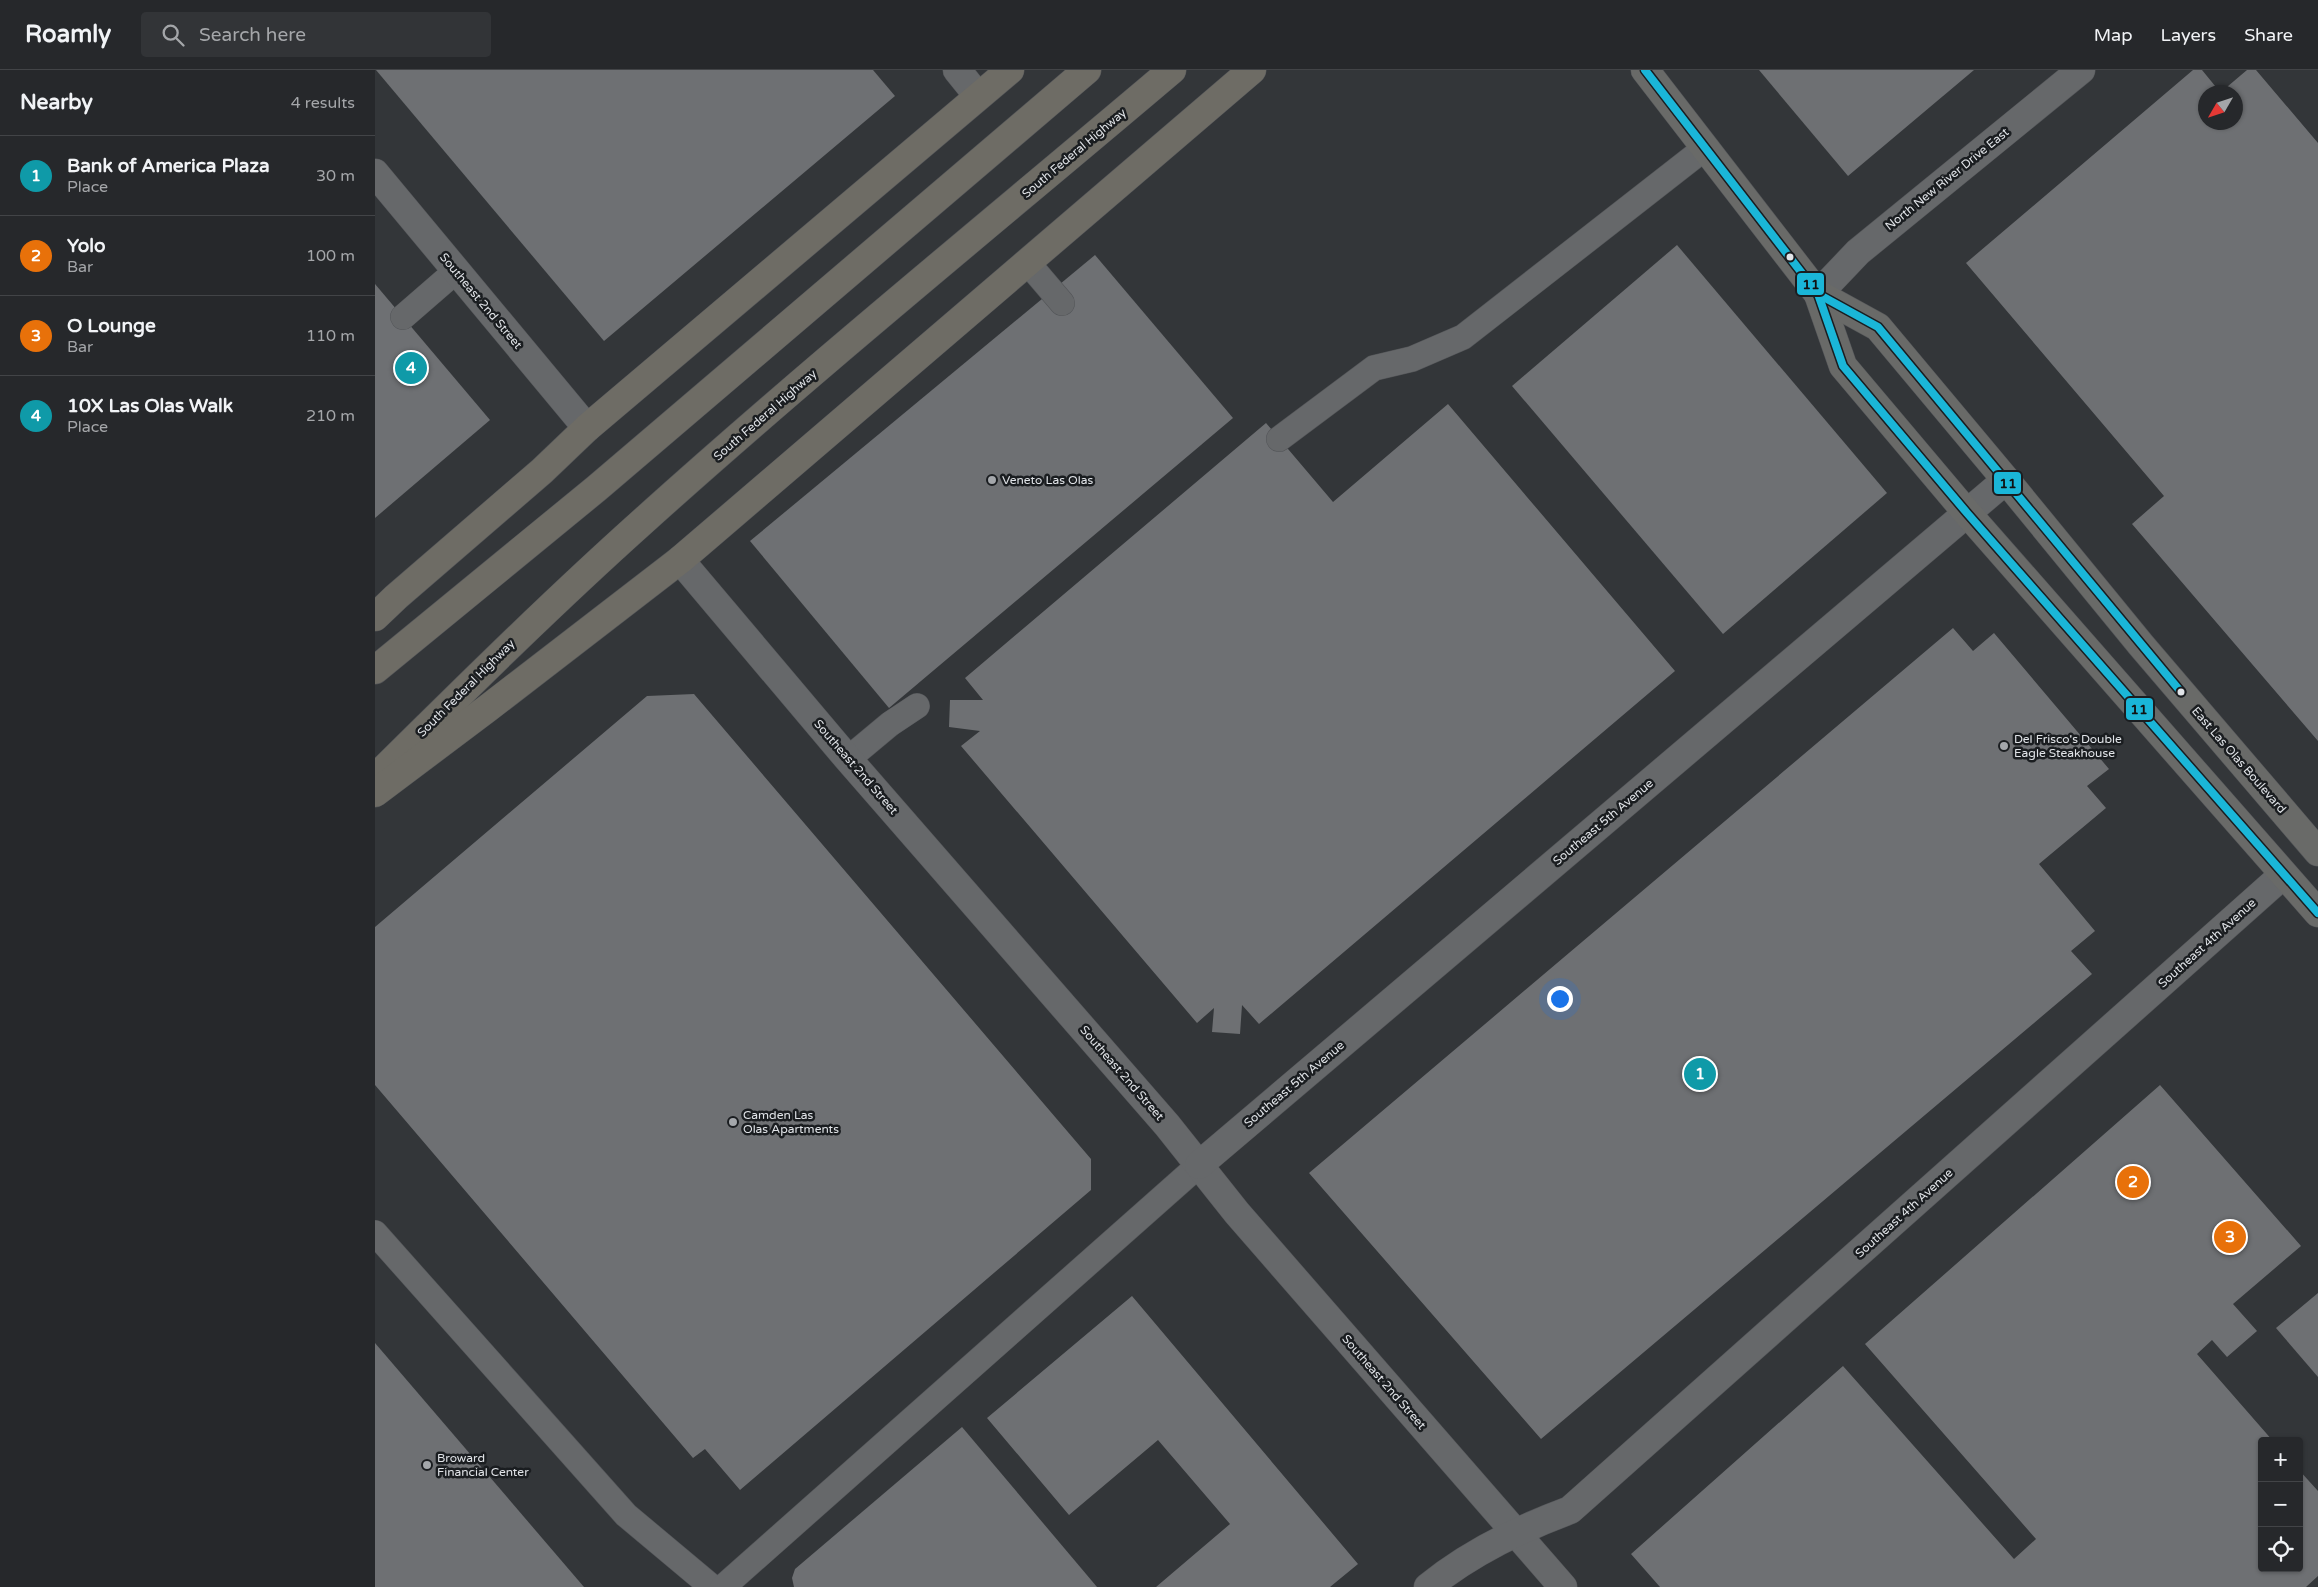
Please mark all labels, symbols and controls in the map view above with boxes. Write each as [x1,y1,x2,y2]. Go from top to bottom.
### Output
search box [141,12,491,57]
text: Roamly [25,20,111,49]
icon: search [159,21,187,49]
text: Search here [199,24,306,46]
text: Map [2094,24,2133,46]
text: Layers [2161,24,2216,46]
text: Share [2244,24,2293,46]
north arrow [2198,85,2243,130]
text: Nearby [20,90,93,115]
text: 4 results [291,93,355,113]
street label: South Federal Highway [1019,105,1129,201]
street label: North New River Drive East [1882,125,2012,233]
text: Bank of America Plaza [67,155,270,177]
text: 1 [31,166,41,186]
text: 30 m [316,166,355,186]
text: Place [67,177,108,197]
text: Yolo [67,235,106,257]
text: 2 [31,246,41,266]
text: 100 m [306,246,355,266]
street label: Southeast 2nd Street [437,250,525,352]
unlabelled marker [1785,252,1795,262]
text: Bar [67,257,93,277]
line badge: 11 [1796,272,1825,296]
text: 11 [1802,276,1820,293]
text: O Lounge [67,315,156,337]
text: 3 [31,326,41,346]
text: 110 m [306,326,355,346]
text: Bar [67,337,93,357]
pin: 4 [395,349,427,387]
street label: South Federal Highway [711,366,820,463]
text: 10X Las Olas Walk [67,395,233,417]
text: 4 [31,406,41,426]
text: 210 m [306,406,355,426]
text: Place [67,417,108,437]
line badge: 11 [1993,471,2022,495]
place label: Veneto Las Olas [1002,473,1093,487]
marker: Veneto Las Olas [986,474,998,486]
text: 11 [1999,475,2017,492]
street label: South Federal Highway [415,636,518,739]
unlabelled marker [2176,687,2186,697]
line badge: 11 [2125,697,2154,721]
text: 11 [2130,701,2148,718]
street label: East Las Olas Boulevard [2189,704,2289,816]
street label: Southeast 2nd Street [811,717,901,817]
place label: Del Frisco's Double Eagle Steakhouse [2014,732,2122,760]
marker: Del Frisco's Double Eagle Steakhouse [1998,740,2010,752]
street label: Southeast 5th Avenue [1550,776,1656,868]
street label: Southeast 4th Avenue [2155,895,2259,990]
your location [1547,986,1573,1012]
street label: Southeast 2nd Street [1077,1023,1167,1123]
street label: Southeast 5th Avenue [1241,1038,1347,1130]
pin: 1 [1684,1055,1716,1093]
place label: Camden Las Olas Apartments [743,1108,839,1136]
marker: Camden Las Olas Apartments [727,1116,739,1128]
pin: 2 [2117,1163,2149,1201]
street label: Southeast 4th Avenue [1852,1165,1956,1260]
pin: 3 [2214,1218,2246,1256]
street label: Southeast 2nd Street [1339,1332,1429,1432]
map controls [2258,1437,2303,1572]
button: + [2258,1437,2303,1482]
place label: Broward Financial Center [437,1451,529,1479]
marker: Broward Financial Center [421,1459,433,1471]
button: − [2258,1482,2303,1527]
button: locate [2258,1527,2303,1572]

